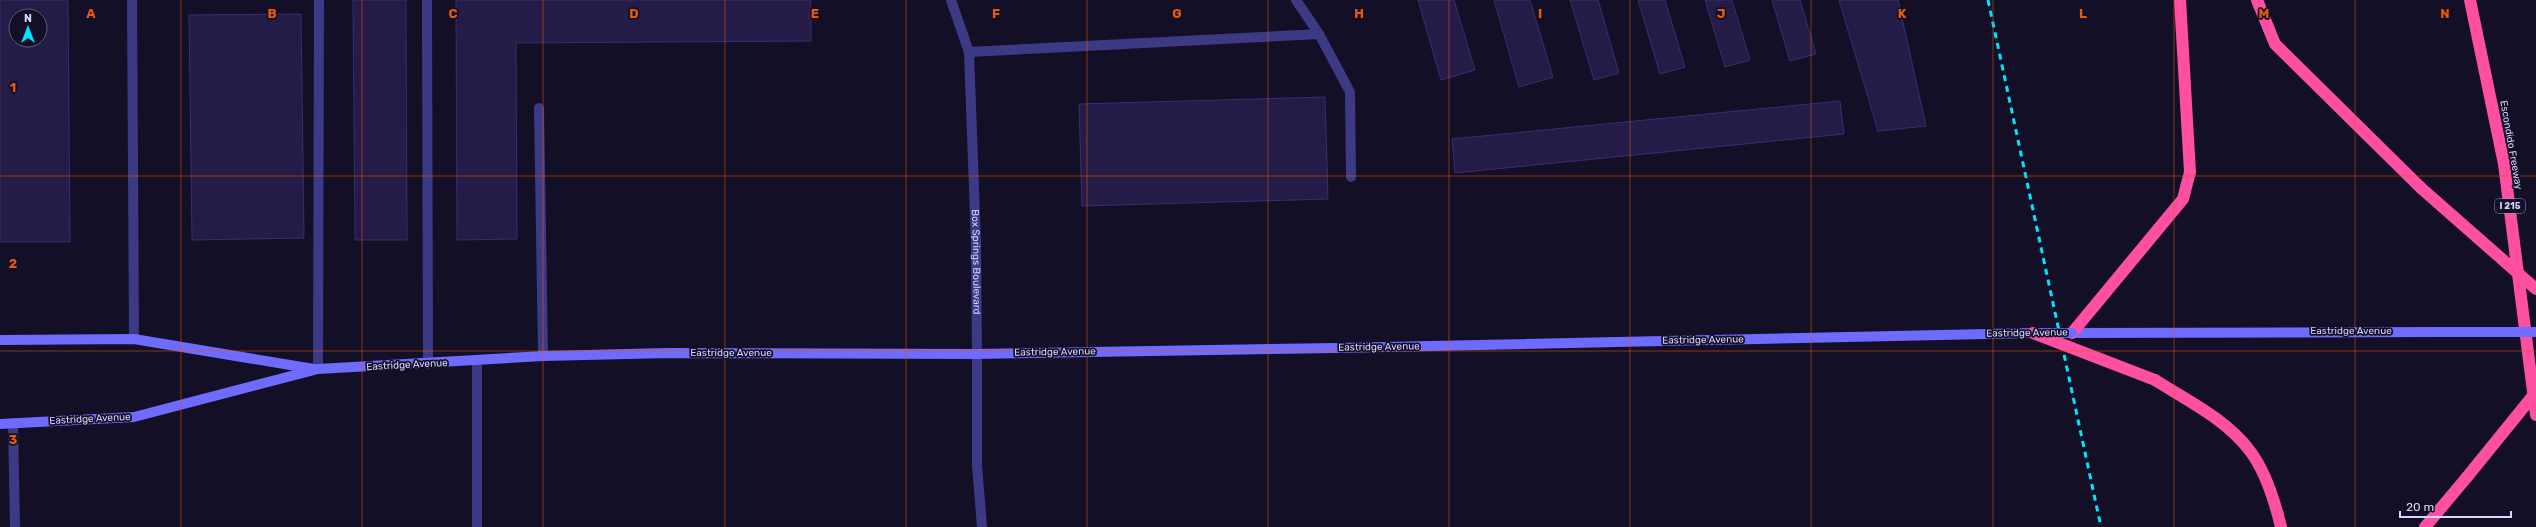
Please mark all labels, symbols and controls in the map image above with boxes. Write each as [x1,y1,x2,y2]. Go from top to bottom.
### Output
text: A [86,6,96,21]
text: B [267,6,277,21]
text: C [448,6,458,21]
text: D [629,6,639,21]
text: E [811,6,819,21]
text: F [992,6,1000,21]
text: G [1172,6,1182,21]
text: H [1354,6,1364,21]
text: I [1538,6,1542,21]
text: J [1717,6,1725,21]
text: K [1898,6,1907,21]
text: L [2079,6,2087,21]
text: M [2259,6,2269,21]
text: N [2440,6,2450,21]
north arrow [8,8,48,48]
text: N [24,12,32,25]
text: 1 [10,80,16,95]
street label: Escondido Freeway [2497,100,2525,191]
road number: I 215 [2495,199,2525,213]
street label: Box Springs Boulevard [969,209,983,314]
text: 2 [9,256,17,271]
street label: Eastridge Avenue [2310,325,2392,337]
street label: Eastridge Avenue [1986,326,2068,340]
street label: Eastridge Avenue [1662,333,1744,347]
street label: Eastridge Avenue [1338,340,1420,354]
street label: Eastridge Avenue [1014,345,1096,359]
street label: Eastridge Avenue [690,347,772,359]
street label: Eastridge Avenue [366,357,448,373]
street label: Eastridge Avenue [49,411,131,427]
text: 3 [9,432,18,447]
scale bar [2400,493,2511,519]
text: 20 m [2406,500,2434,514]

